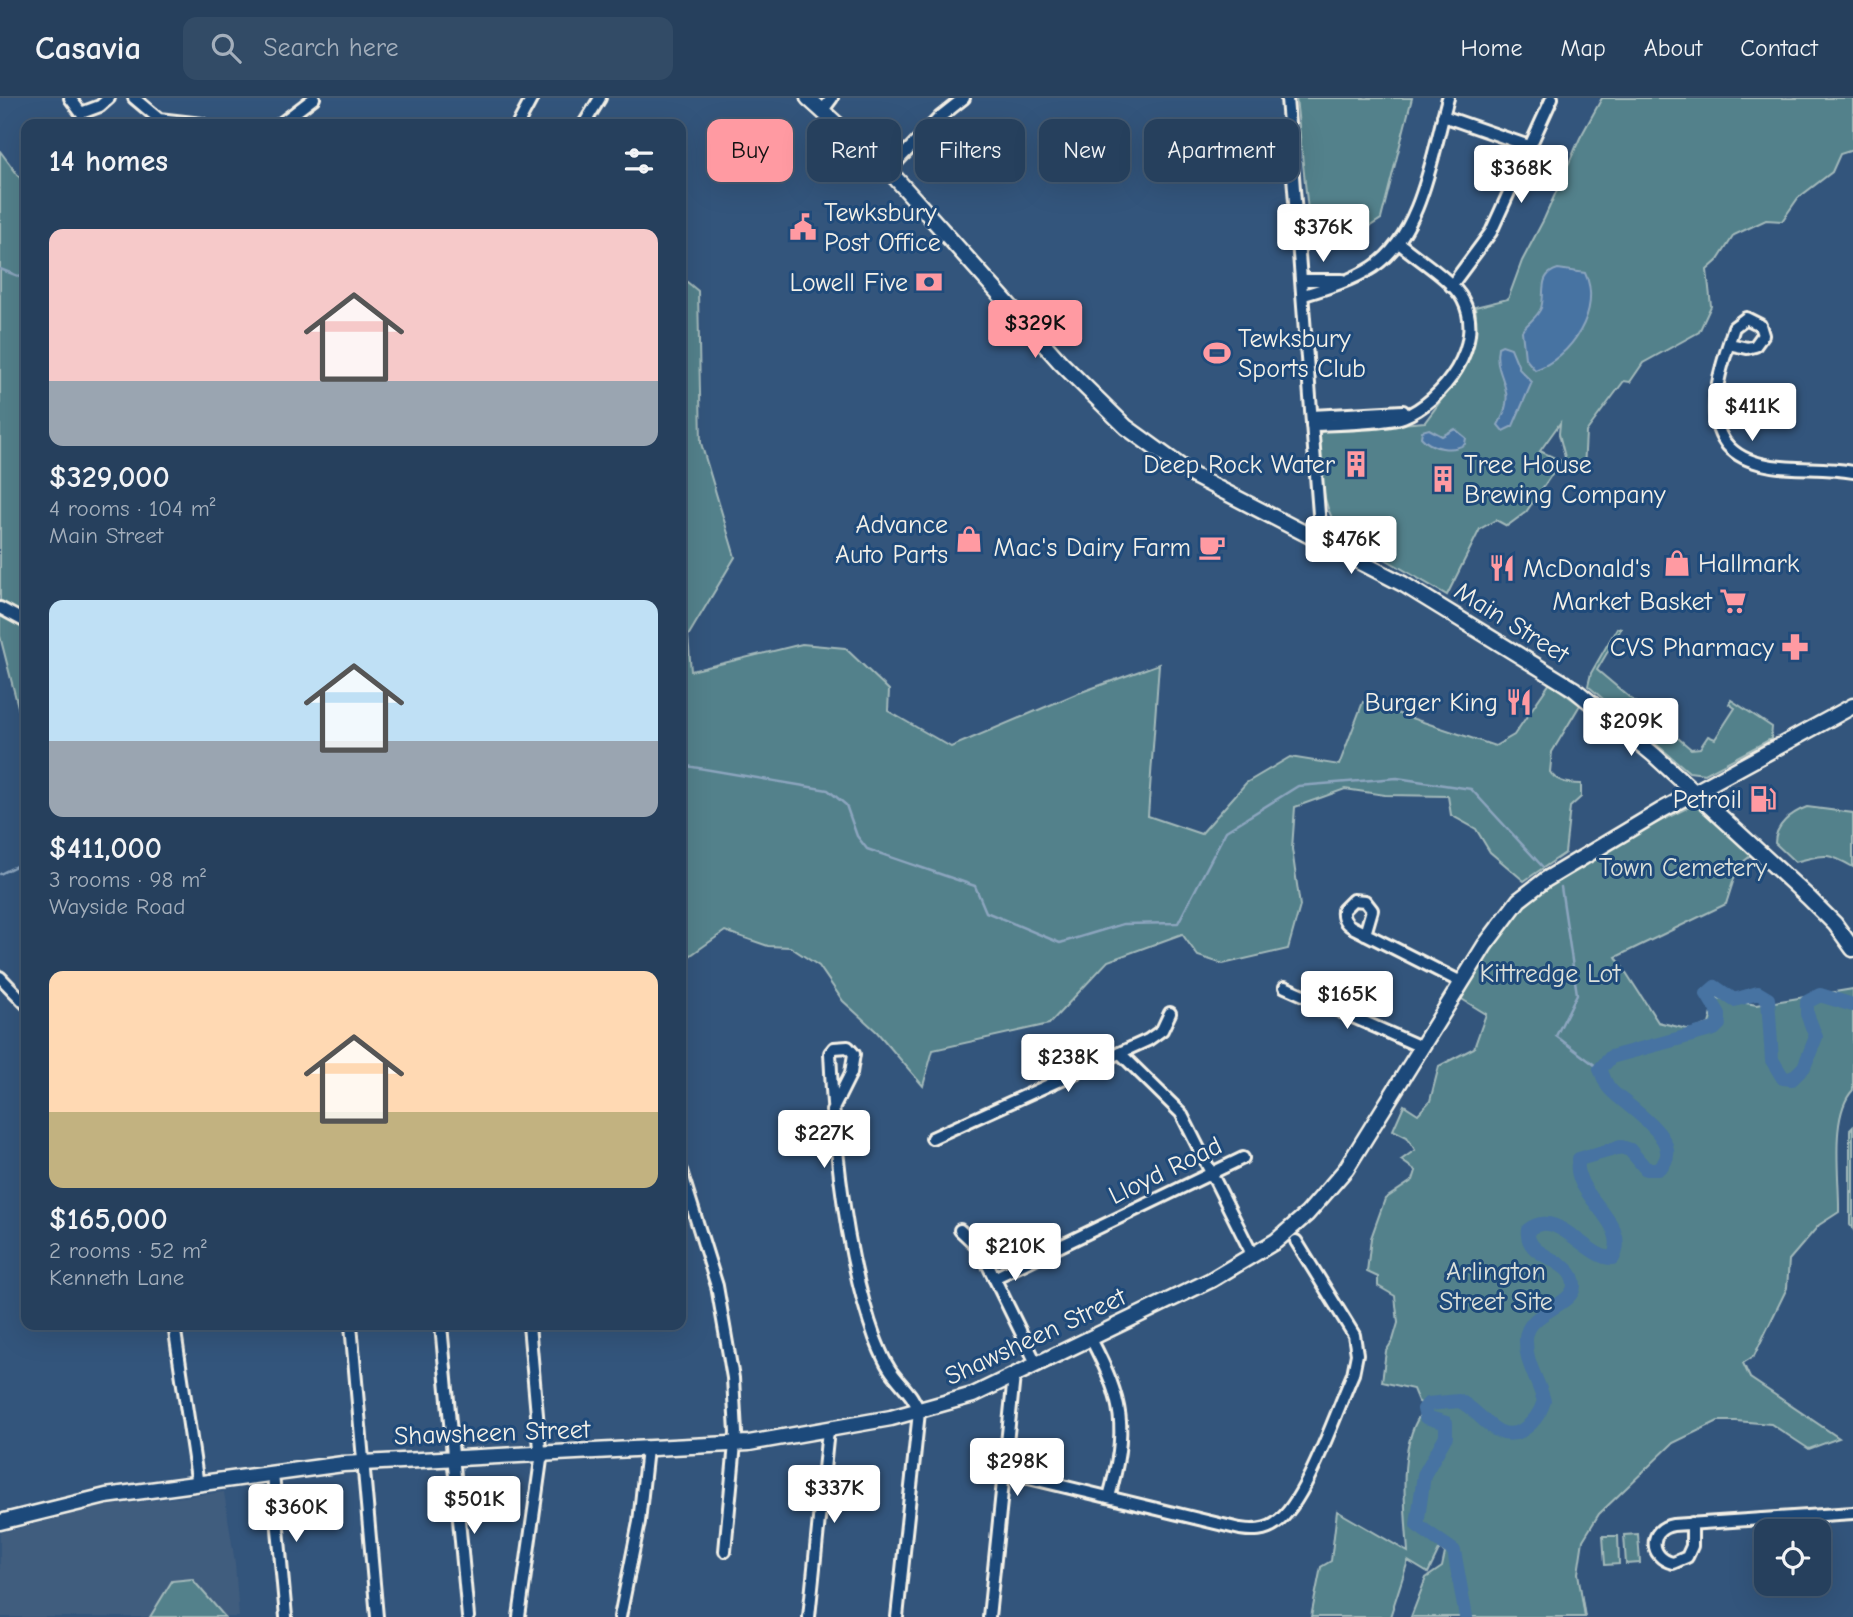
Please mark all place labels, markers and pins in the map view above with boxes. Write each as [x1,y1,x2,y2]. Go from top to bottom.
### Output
pin: $368K [1472,146,1570,205]
place label: Tewksbury Post Office [824,198,941,258]
pin: $376K [1274,204,1372,264]
public building icon: Tewksbury Post Office [788,212,818,242]
bank icon: Lowell Five [914,267,944,297]
place label: Lowell Five [789,268,908,298]
pin: $329K [986,300,1084,360]
place label: Tewksbury Sports Club [1238,324,1366,384]
sports icon: Tewksbury Sports Club [1202,338,1232,368]
pin: $411K [1703,384,1801,443]
building icon: Deep Rock Water [1341,449,1371,479]
place label: Deep Rock Water [1143,450,1336,480]
place label: Tree House Brewing Company [1464,450,1666,510]
building icon: Tree House Brewing Company [1428,464,1458,494]
place label: Advance Auto Parts [835,510,948,570]
pin: $476K [1302,517,1400,576]
shop icon: Advance Auto Parts [954,524,984,554]
cafe icon: Mac's Dairy Farm [1197,532,1227,562]
place label: Mac's Dairy Farm [994,533,1191,563]
shop icon: Hallmark [1662,548,1692,578]
place label: Hallmark [1698,549,1800,579]
restaurant icon: McDonald's [1487,553,1517,583]
place label: McDonald's [1523,554,1651,584]
supermarket icon: Market Basket [1718,586,1748,616]
place label: Market Basket [1552,587,1714,617]
pharmacy icon: CVS Pharmacy [1780,632,1810,662]
place label: CVS Pharmacy [1610,633,1774,663]
restaurant icon: Burger King [1504,687,1534,717]
place label: Burger King [1365,688,1498,718]
pin: $209K [1582,698,1680,758]
fuel station icon: Petroil [1748,784,1778,814]
place label: Petroil [1673,785,1742,815]
pin: $165K [1298,972,1396,1031]
pin: $238K [1019,1034,1117,1094]
pin: $227K [775,1110,873,1170]
pin: $210K [966,1224,1064,1283]
pin: $298K [968,1438,1066,1498]
pin: $337K [785,1466,883,1525]
pin: $501K [425,1476,523,1536]
pin: $360K [247,1484,345,1544]

